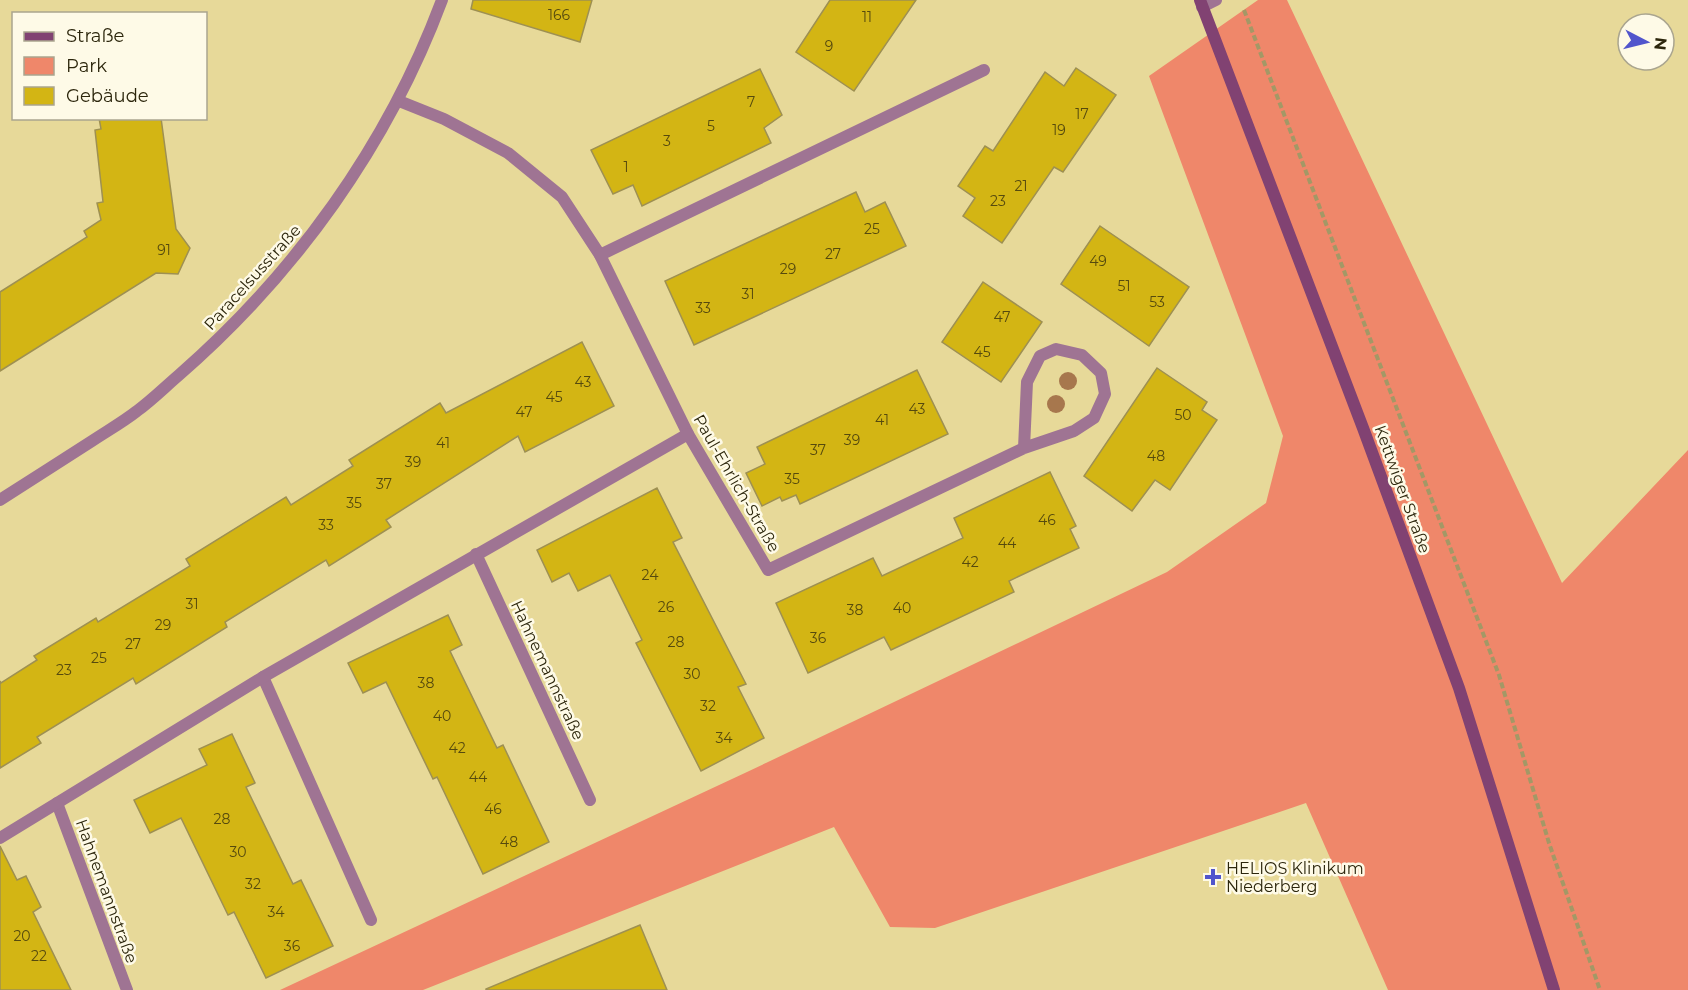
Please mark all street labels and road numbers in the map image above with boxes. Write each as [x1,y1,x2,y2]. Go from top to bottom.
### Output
street label: Paracelsusstraße [200,221,305,334]
street label: Paul-Ehrlich-Straße [689,411,784,555]
street label: Kettwiger Straße [1371,423,1435,556]
street label: Hahnemannstraße [507,597,588,743]
street label: Hahnemannstraße [72,817,141,966]

